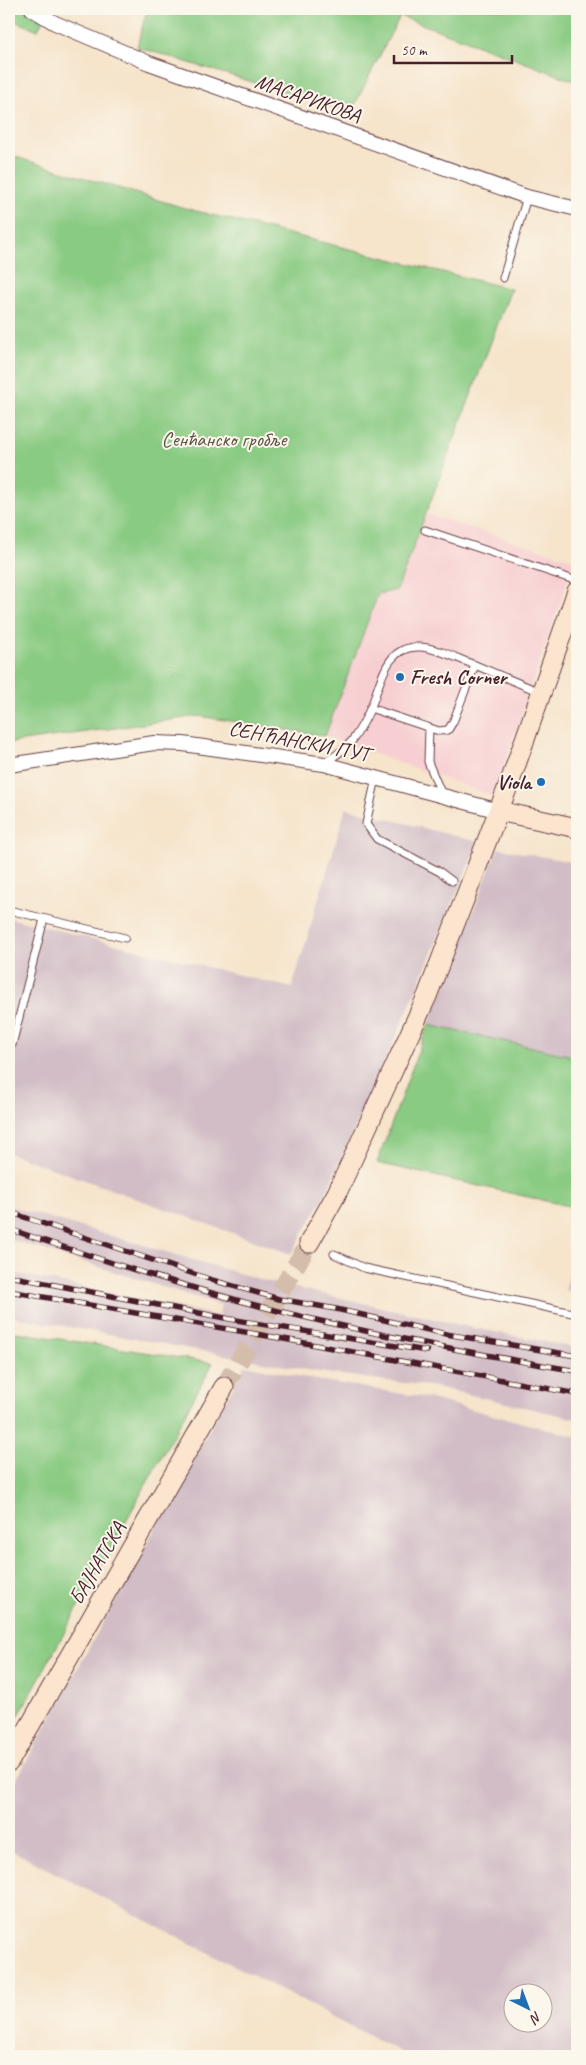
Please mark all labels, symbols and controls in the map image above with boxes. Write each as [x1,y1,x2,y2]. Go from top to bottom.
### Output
scale bar [394,32,511,64]
text: 50 m [401,41,428,60]
street label: МАСАРИКОВА [252,68,365,128]
park label: Сенћанско гробље [162,426,289,452]
place label: Fresh Corner [410,664,508,690]
marker: Fresh Corner [394,671,406,683]
street label: СЕНЋАНСКИ ПУТ [227,715,376,768]
place label: Viola [496,769,533,795]
marker: Viola [535,776,547,788]
street label: БАЈНАТСКА [63,1517,131,1609]
north arrow [504,1982,554,2032]
text: N [526,2008,545,2028]

